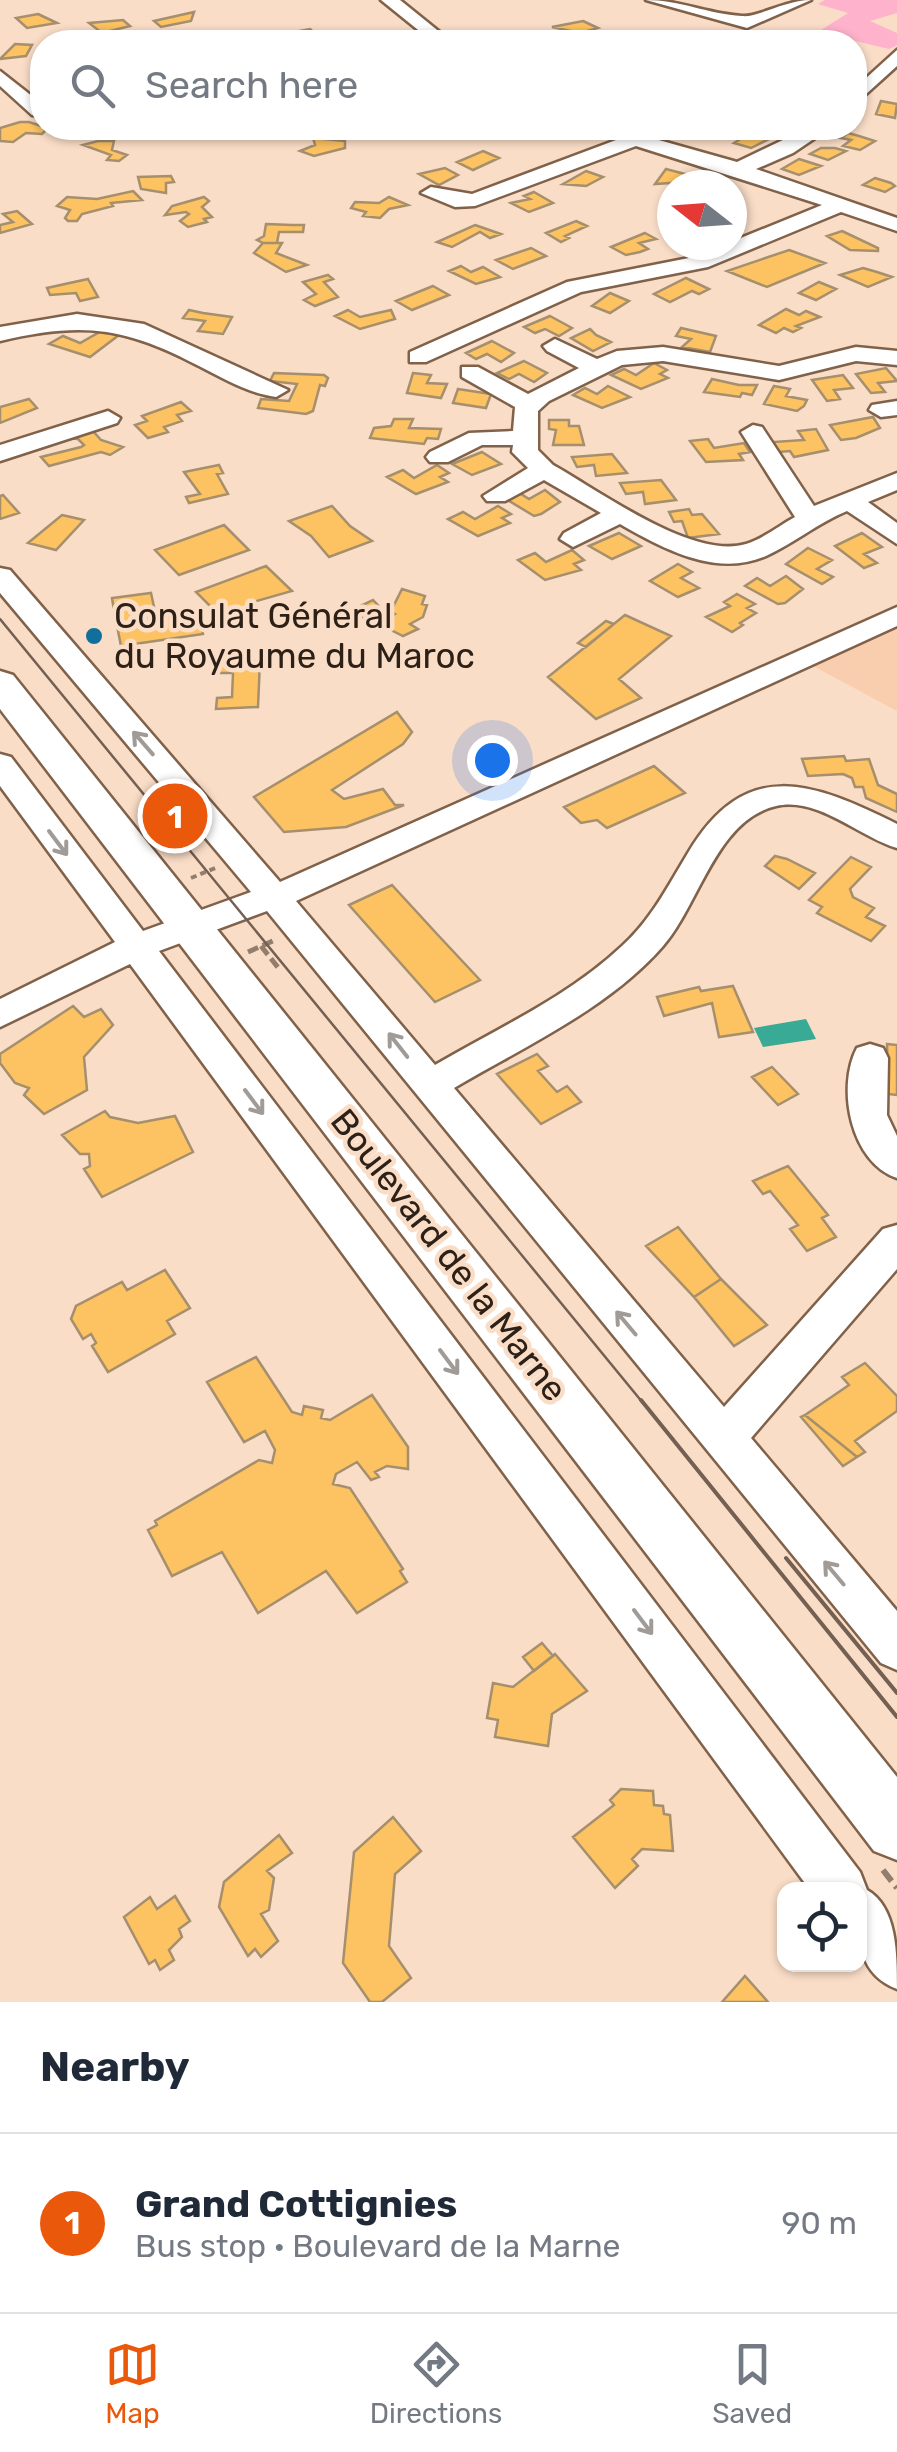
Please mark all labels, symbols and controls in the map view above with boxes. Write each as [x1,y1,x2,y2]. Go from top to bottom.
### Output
search box [30,30,867,140]
icon: search [65,58,120,113]
text: Search here [145,62,358,108]
north arrow [657,170,747,260]
place label: Consulat Général du Royaume du Maroc [114,595,475,677]
marker: Consulat Général du Royaume du Maroc [83,625,105,647]
one-way arrow [132,731,155,756]
your location [467,735,518,786]
pin: 1 [142,778,208,854]
one-way arrow [48,829,69,856]
one-way arrow [388,1032,409,1059]
one-way arrow [243,1088,264,1115]
street label: Boulevard de la Marne [322,1101,576,1409]
one-way arrow [615,1311,637,1337]
one-way arrow [438,1348,459,1375]
one-way arrow [824,1560,846,1586]
one-way arrow [633,1608,654,1635]
map controls [777,1882,867,1972]
button: locate [777,1882,867,1972]
text: Nearby [40,2042,190,2092]
text: Grand Cottignies [135,2181,457,2227]
text: 1 [65,2204,80,2242]
text: 90 m [781,2204,857,2242]
text: Bus stop · Boulevard de la Marne [135,2227,621,2265]
tab: Map [105,2337,160,2430]
tab: Directions [370,2337,502,2430]
tab: Saved [712,2337,792,2430]

